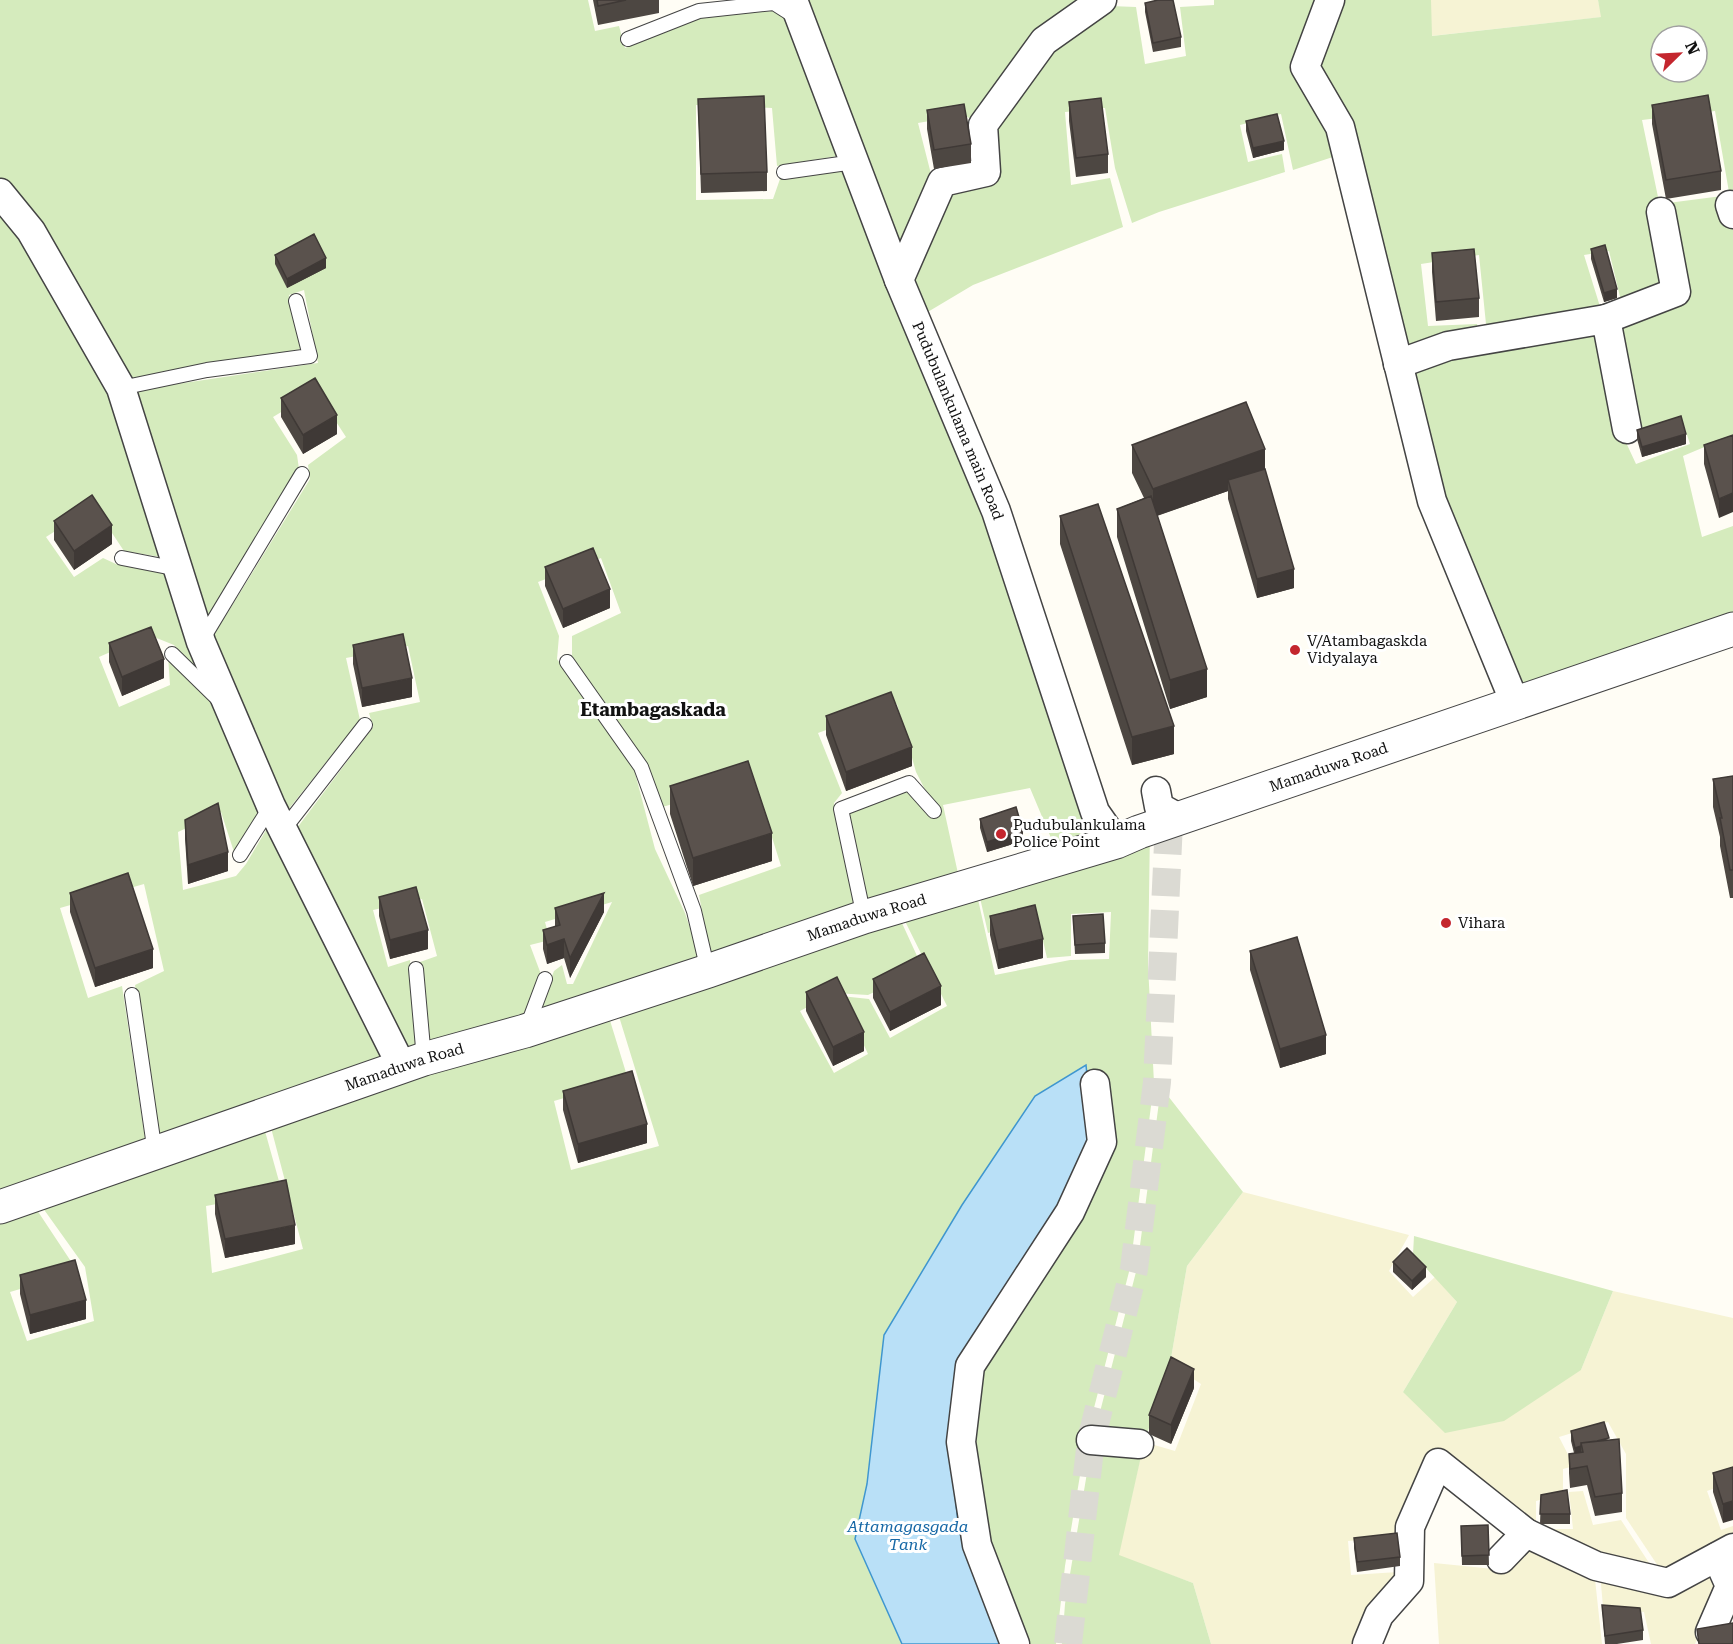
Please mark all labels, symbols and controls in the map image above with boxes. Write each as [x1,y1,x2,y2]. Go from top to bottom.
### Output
north arrow [1649,24,1709,84]
text: N [1681,39,1703,58]
street label: Pudubulankulama main Road [908,319,1007,523]
place label: V/Atambagaskda Vidyalaya [1307,632,1427,667]
marker: V/Atambagaskda Vidyalaya [1288,643,1302,657]
district label: Etambagaskada [580,699,726,720]
street label: Mamaduwa Road [1267,739,1391,796]
place label: Pudubulankulama Police Point [1013,816,1146,851]
marker: Pudubulankulama Police Point [994,827,1008,841]
street label: Mamaduwa Road [805,890,929,945]
place label: Vihara [1458,914,1505,932]
marker: Vihara [1439,916,1453,930]
street label: Mamaduwa Road [343,1039,466,1095]
water label: Attamagasgada Tank [847,1517,969,1554]

